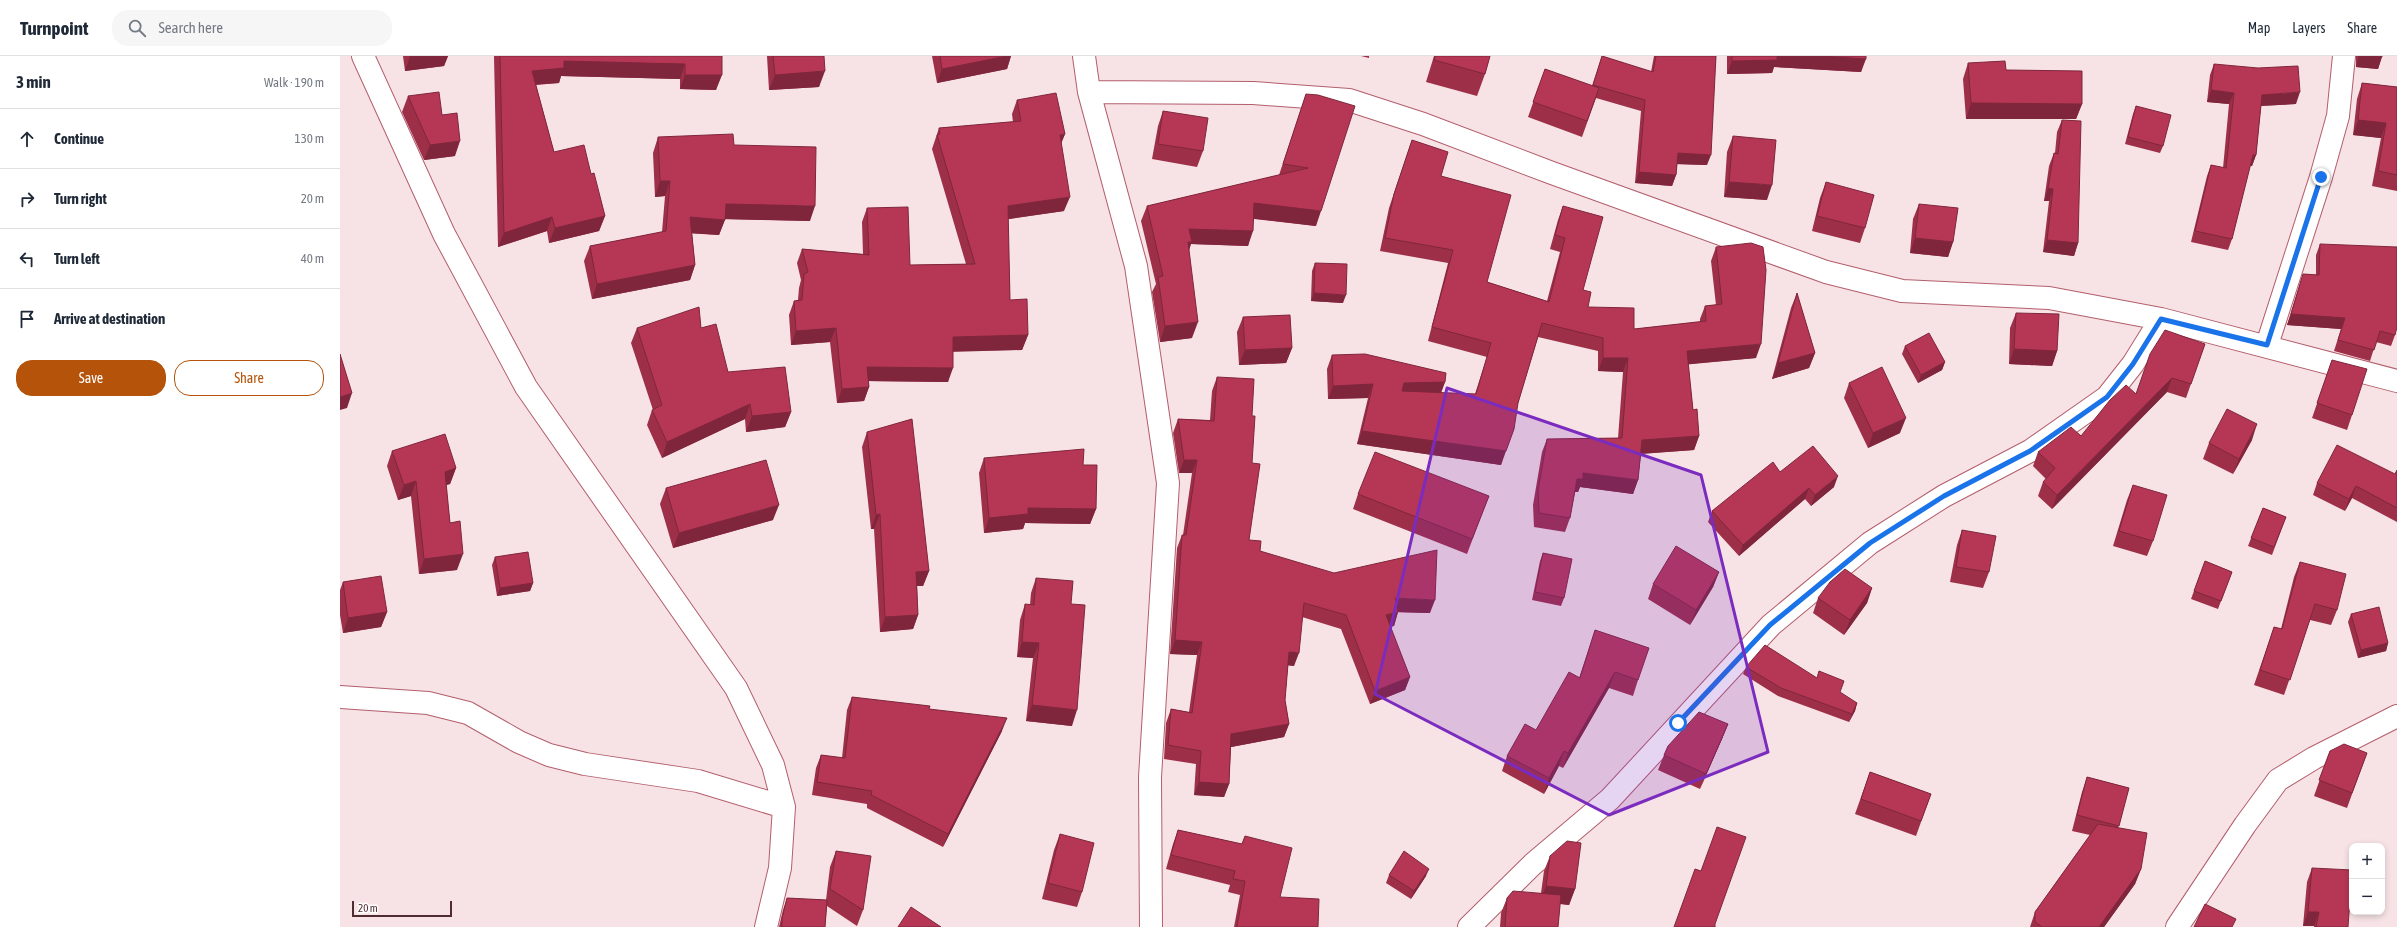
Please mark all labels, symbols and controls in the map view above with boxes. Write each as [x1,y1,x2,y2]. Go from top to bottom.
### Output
search box [112,10,392,46]
text: Turnpoint [20,17,88,39]
icon: search [126,17,148,39]
text: Search here [158,19,223,36]
text: Map [2248,20,2270,36]
text: Layers [2292,20,2325,36]
text: Share [2347,20,2377,36]
text: 3 min [16,72,51,92]
text: Walk · 190 m [264,75,324,90]
icon: ahead [16,128,38,150]
text: Continue [54,130,104,147]
text: 130 m [295,131,324,146]
route end [2312,168,2330,186]
icon: right [16,188,38,210]
text: Turn right [54,190,107,207]
text: 20 m [301,191,324,206]
icon: left [16,248,38,270]
text: Turn left [54,250,100,267]
text: 40 m [301,251,324,266]
icon: arrive [16,308,38,330]
text: Arrive at destination [54,310,165,327]
button: Save [16,360,166,396]
button: Share [174,360,324,396]
route start [1669,714,1687,732]
map controls [2349,843,2385,915]
button: + [2349,843,2385,879]
button: − [2349,879,2385,915]
scale bar [352,899,452,918]
text: 20 m [358,902,378,914]

